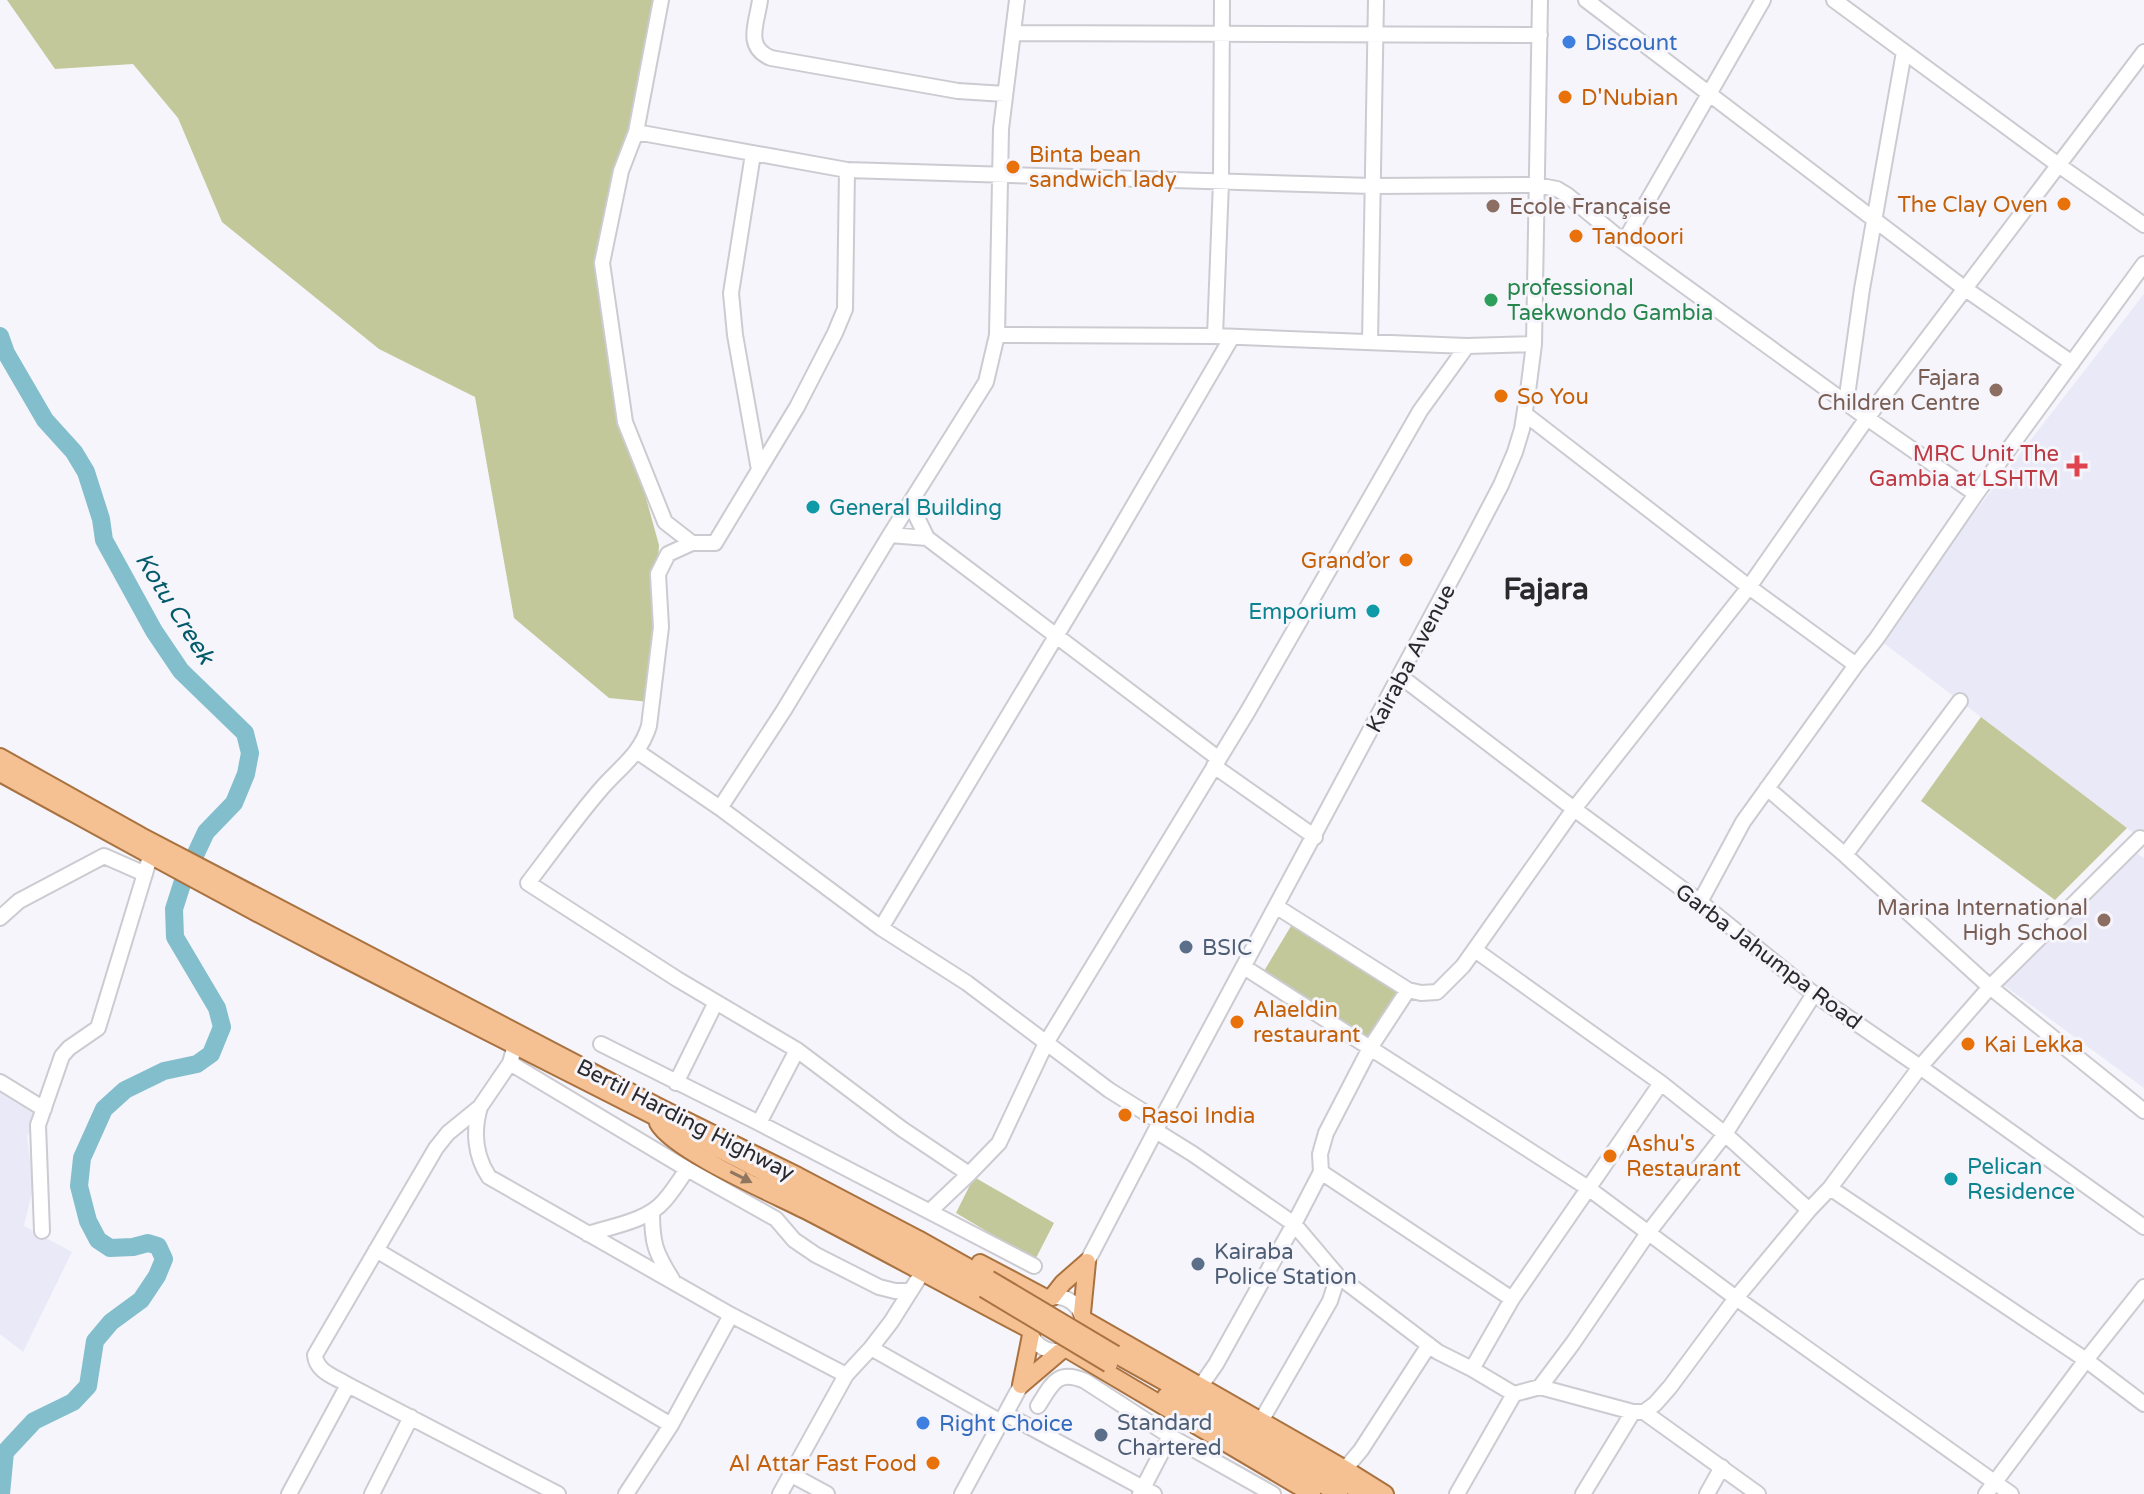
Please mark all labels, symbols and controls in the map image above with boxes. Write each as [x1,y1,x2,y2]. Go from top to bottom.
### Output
place label: Discount [1585,30,1677,56]
marker: Discount [1560,33,1578,51]
place label: D'Nubian [1581,85,1678,111]
marker: D'Nubian [1556,88,1574,106]
place label: Binta bean sandwich lady [1029,142,1177,193]
marker: Binta bean sandwich lady [1004,158,1022,176]
place label: The Clay Oven [1897,192,2048,218]
place label: Ecole Française [1509,194,1671,220]
marker: The Clay Oven [2055,195,2073,213]
marker: Ecole Française [1484,197,1502,215]
place label: Tandoori [1592,224,1684,250]
marker: Tandoori [1567,227,1585,245]
place label: professional Taekwondo Gambia [1507,275,1713,326]
marker: professional Taekwondo Gambia [1482,291,1500,309]
place label: Fajara Children Centre [1817,365,1980,416]
marker: Fajara Children Centre [1987,381,2005,399]
place label: So You [1517,384,1589,410]
marker: So You [1492,387,1510,405]
place label: MRC Unit The Gambia at LSHTM [1869,441,2059,492]
marker: MRC Unit The Gambia at LSHTM [2066,455,2088,477]
place label: General Building [829,495,1002,521]
marker: General Building [804,498,822,516]
water label: Kotu Creek [129,547,221,671]
place label: Grand’or [1301,548,1391,574]
marker: Grand’or [1397,551,1415,569]
district label: Fajara [1503,571,1589,608]
street label: Kairaba Avenue [1361,580,1461,737]
place label: Emporium [1248,599,1357,625]
marker: Emporium [1364,602,1382,620]
street label: Garba Jahumpa Road [1670,878,1867,1035]
place label: Marina International High School [1877,895,2088,946]
marker: Marina International High School [2095,911,2113,929]
place label: BSIC [1202,935,1252,961]
marker: BSIC [1177,938,1195,956]
place label: Alaeldin restaurant [1253,997,1360,1048]
marker: Alaeldin restaurant [1228,1013,1246,1031]
place label: Kai Lekka [1984,1032,2084,1058]
marker: Kai Lekka [1959,1035,1977,1053]
street label: Bertil Harding Highway [572,1054,799,1186]
place label: Rasoi India [1141,1103,1255,1129]
marker: Rasoi India [1116,1106,1134,1124]
place label: Ashu's Restaurant [1626,1131,1741,1182]
marker: Ashu's Restaurant [1601,1147,1619,1165]
place label: Pelican Residence [1967,1154,2075,1205]
one-way arrow [729,1170,752,1184]
marker: Pelican Residence [1942,1170,1960,1188]
place label: Kairaba Police Station [1214,1239,1357,1290]
marker: Kairaba Police Station [1189,1255,1207,1273]
place label: Standard Chartered [1117,1410,1222,1461]
place label: Right Choice [939,1411,1073,1437]
marker: Right Choice [914,1414,932,1432]
marker: Standard Chartered [1092,1426,1110,1444]
place label: Al Attar Fast Food [729,1451,917,1477]
marker: Al Attar Fast Food [924,1454,942,1472]

